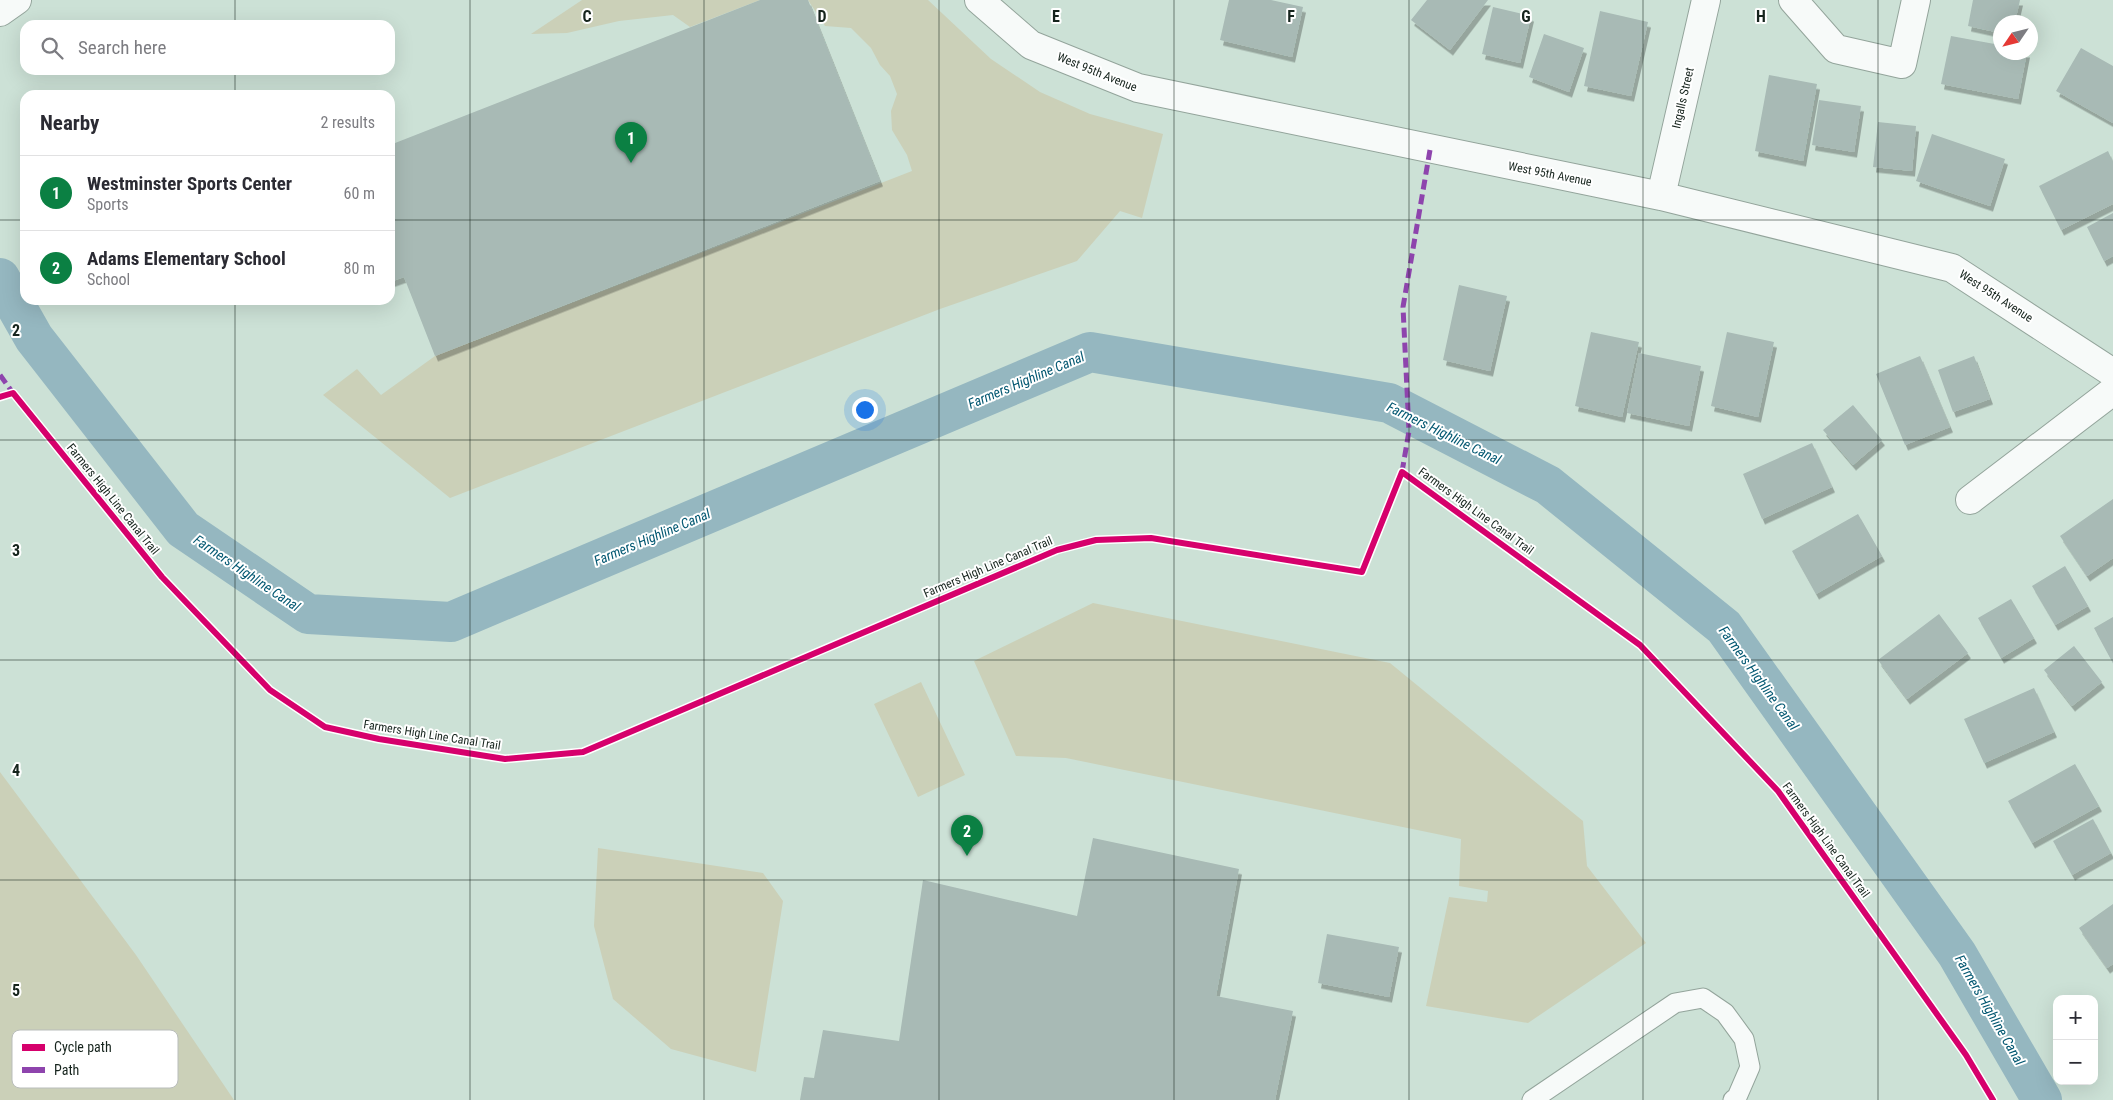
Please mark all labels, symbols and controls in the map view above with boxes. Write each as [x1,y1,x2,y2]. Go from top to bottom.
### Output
text: C [582,7,592,26]
text: D [817,7,827,26]
text: E [1052,7,1060,26]
text: F [1287,7,1295,26]
text: G [1521,7,1531,26]
text: H [1756,7,1766,26]
north arrow [1993,15,2038,60]
search box [20,20,395,75]
icon: search [38,34,66,62]
text: Search here [78,36,166,59]
street label: West 95th Avenue [1055,50,1139,95]
street label: Ingalls Street [1669,66,1697,130]
text: Nearby [40,111,99,135]
text: 2 results [320,113,375,132]
pin: 1 [615,122,647,163]
street label: West 95th Avenue [1507,159,1593,189]
text: Westminster Sports Center [87,172,292,195]
text: 1 [52,184,60,203]
text: 60 m [343,184,375,203]
text: Sports [87,195,129,214]
text: Adams Elementary School [87,247,286,270]
text: 2 [52,259,60,278]
text: 80 m [343,259,375,278]
street label: West 95th Avenue [1957,267,2036,325]
text: School [87,270,130,289]
text: 2 [12,321,20,340]
water label: Farmers Highline Canal [966,348,1087,412]
your location [852,397,878,423]
water label: Farmers Highline Canal [1384,398,1504,468]
street label: Farmers High Line Canal Trail [64,441,162,557]
street label: Farmers High Line Canal Trail [1416,465,1536,557]
water label: Farmers Highline Canal [592,505,713,569]
water label: Farmers Highline Canal [191,532,304,615]
street label: Farmers High Line Canal Trail [921,533,1055,601]
text: 3 [12,541,20,560]
water label: Farmers Highline Canal [1716,623,1803,734]
street label: Farmers High Line Canal Trail [362,717,502,753]
text: 4 [12,761,20,780]
street label: Farmers High Line Canal Trail [1780,780,1872,900]
pin: 2 [951,815,983,856]
water label: Farmers Highline Canal [1952,952,2029,1069]
text: 5 [12,981,20,1000]
map controls [2053,995,2098,1085]
button: + [2053,995,2098,1040]
legend [12,1030,178,1088]
text: Cycle path [54,1039,112,1055]
button: − [2053,1040,2098,1085]
text: Path [54,1062,79,1078]

